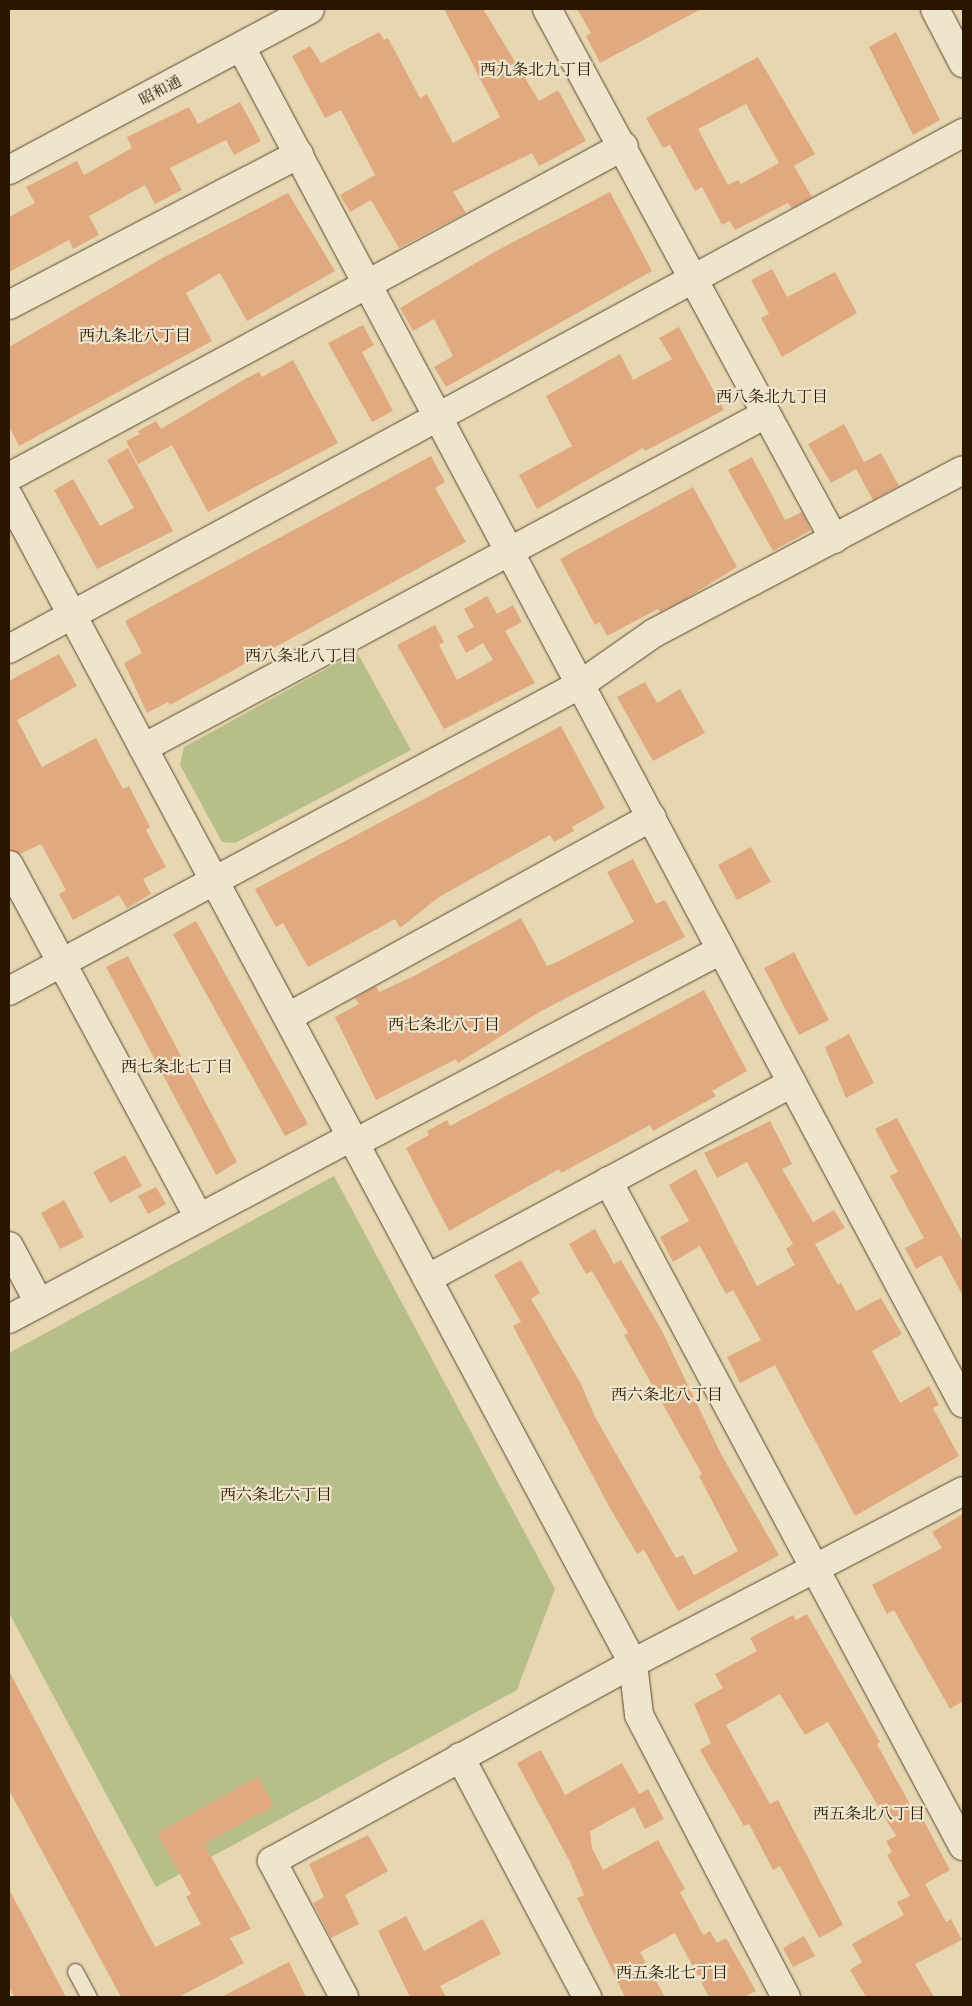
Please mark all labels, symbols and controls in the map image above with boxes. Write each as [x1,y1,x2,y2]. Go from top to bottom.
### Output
district label: 西九条北九丁目 [480,59,592,79]
street label: 昭和通 [136,71,184,109]
district label: 西九条北八丁目 [79,325,191,345]
district label: 西八条北九丁目 [716,386,828,406]
district label: 西八条北八丁目 [245,645,357,665]
district label: 西七条北八丁目 [388,1014,500,1034]
district label: 西七条北七丁目 [121,1056,233,1076]
district label: 西六条北八丁目 [611,1384,723,1404]
district label: 西六条北六丁目 [220,1484,332,1504]
district label: 西五条北八丁目 [813,1803,925,1823]
district label: 西五条北七丁目 [616,1962,728,1982]

